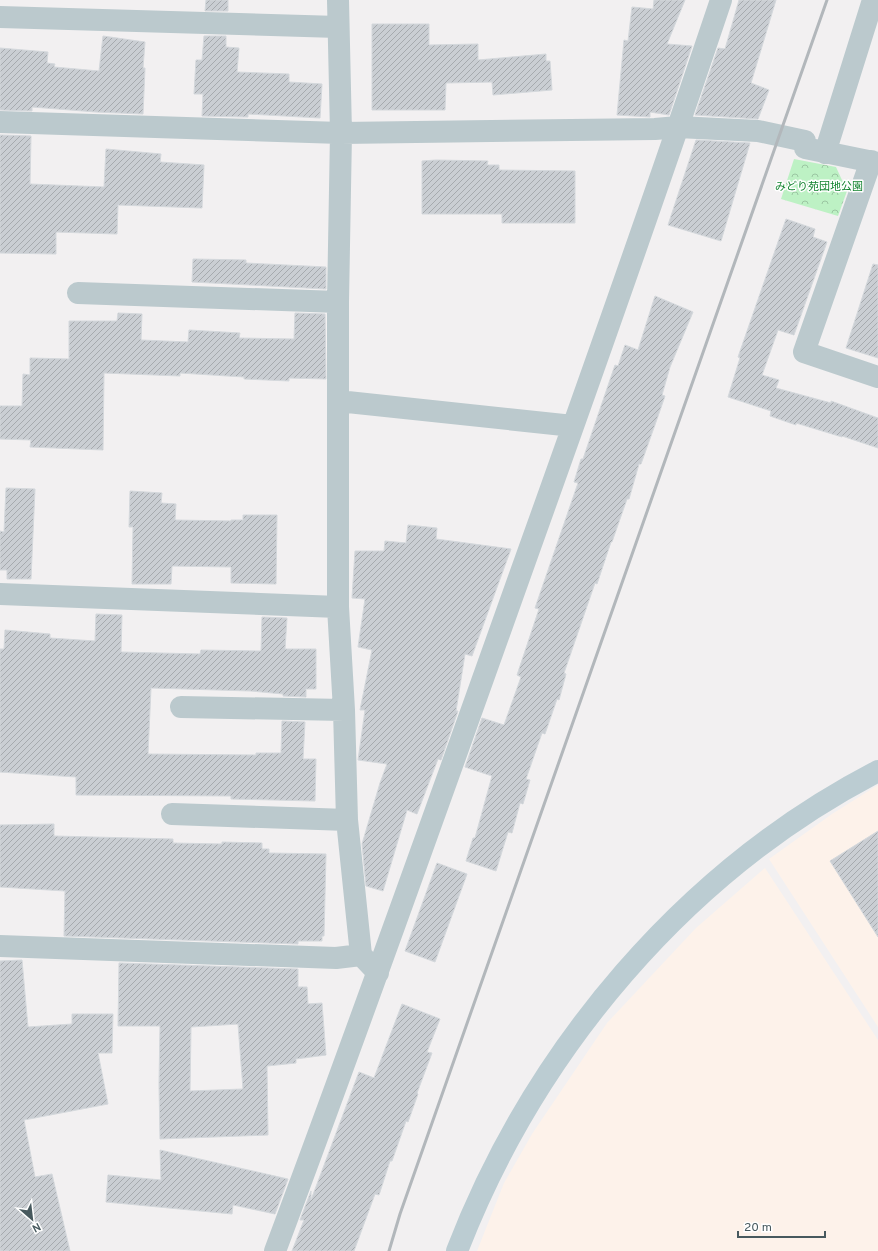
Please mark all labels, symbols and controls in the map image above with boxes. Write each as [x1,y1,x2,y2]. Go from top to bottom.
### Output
park label: みどり苑団地公園 [775,180,863,194]
north arrow [12,1199,52,1239]
scale bar [738,1213,825,1239]
text: N [29,1219,43,1235]
text: 20 m [744,1220,772,1236]

